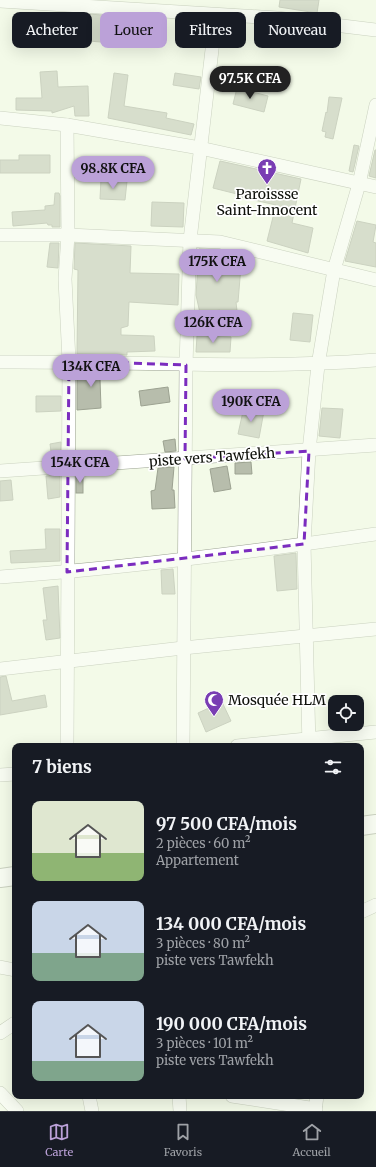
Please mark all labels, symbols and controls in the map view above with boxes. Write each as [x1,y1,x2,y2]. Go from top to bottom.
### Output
chip: Acheter [12,12,92,48]
chip: Louer [100,12,167,48]
chip: Filtres [175,12,246,48]
chip: Nouveau [254,12,341,48]
pin: 97.5K CFA [204,66,296,100]
text: 97.5K CFA [219,70,281,87]
pin: 98.8K CFA [67,156,159,190]
church icon: Paroissse Saint-Innocent [256,157,278,185]
text: 98.8K CFA [81,160,145,177]
place label: Paroissse Saint-Innocent [217,185,318,219]
pin: 175K CFA [176,249,258,283]
text: 175K CFA [188,253,246,270]
pin: 126K CFA [172,310,254,344]
text: 126K CFA [184,314,242,331]
pin: 134K CFA [50,354,132,388]
text: 134K CFA [62,358,120,375]
pin: 190K CFA [210,389,292,423]
text: 190K CFA [221,393,281,410]
street label: piste vers Tawfekh [148,444,276,470]
pin: 154K CFA [39,450,121,484]
text: 154K CFA [51,454,109,471]
mosque icon: Mosquée HLM [203,689,225,717]
place label: Mosquée HLM [228,691,326,709]
map controls [328,695,364,731]
button: locate [328,695,364,731]
text: 7 biens [32,756,92,778]
icon: filters [322,756,344,778]
text: 97 500 CFA/mois [156,813,297,835]
icon: home [64,817,112,865]
text: 2 pièces · 60 m² [156,835,250,852]
text: Appartement [156,852,239,869]
text: 134 000 CFA/mois [156,913,306,935]
icon: home [64,917,112,965]
text: 3 pièces · 80 m² [156,935,250,952]
text: piste vers Tawfekh [156,952,274,969]
text: 190 000 CFA/mois [156,1013,307,1035]
icon: home [64,1017,112,1065]
text: 3 pièces · 101 m² [156,1035,253,1052]
text: piste vers Tawfekh [156,1052,274,1069]
tab: Carte [45,1121,73,1159]
tab: Favoris [164,1121,202,1159]
tab: Accueil [293,1121,331,1159]

